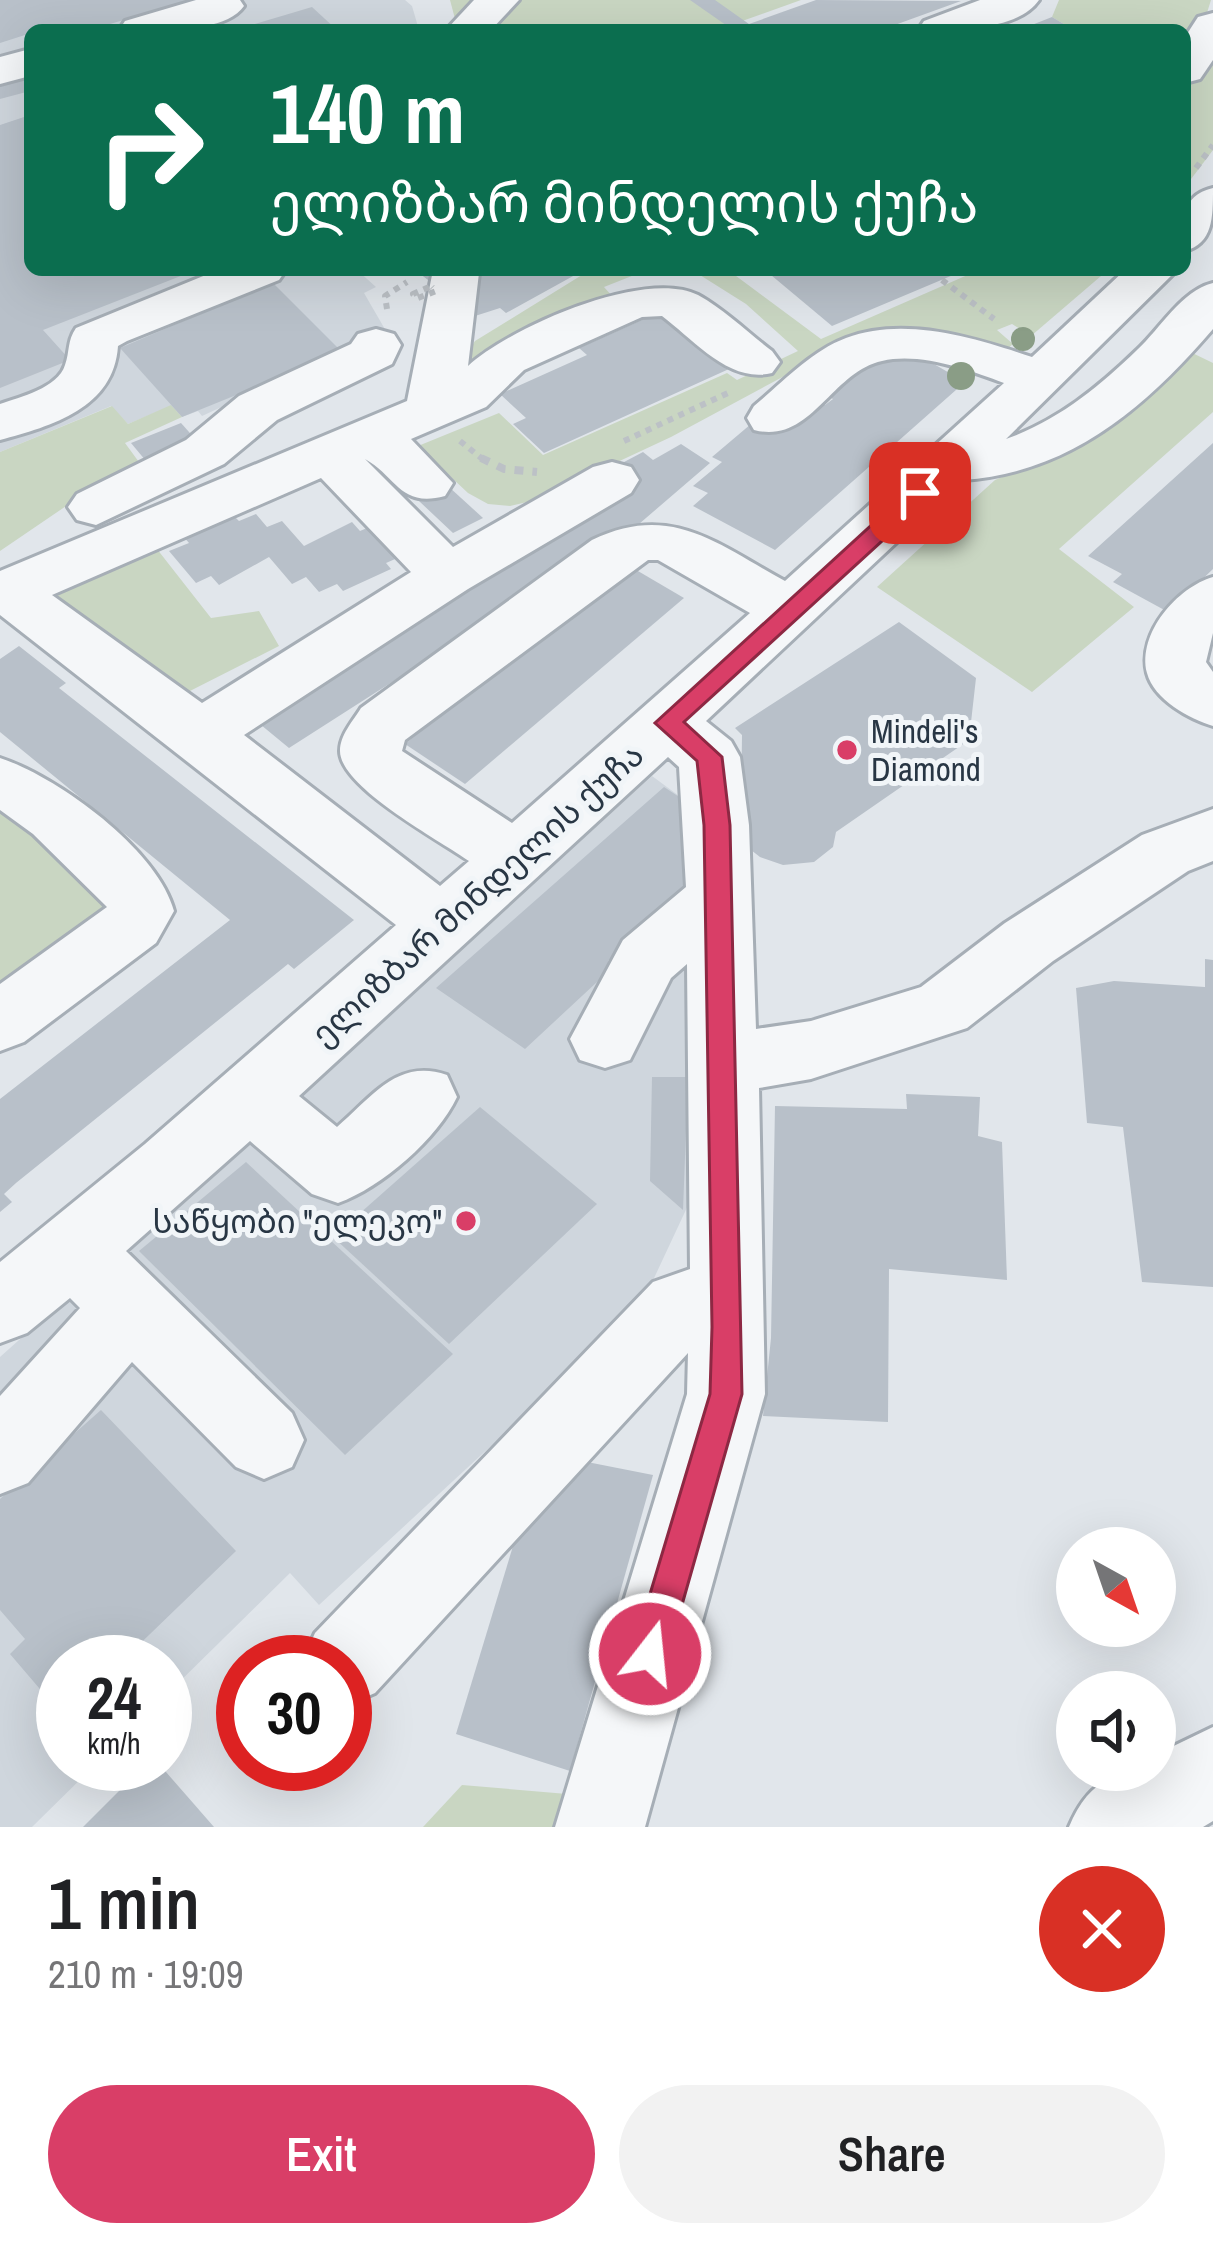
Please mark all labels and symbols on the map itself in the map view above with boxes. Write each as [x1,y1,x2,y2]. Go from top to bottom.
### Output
pin [869,442,971,544]
place label: Mindeli's Diamond [871,709,981,791]
street label: ელიზბარ მინდელის ქუჩა [301,733,653,1055]
marker: Mindeli's Diamond [834,737,860,763]
place label: საწყობი "ელეკო" [152,1199,442,1243]
marker: საწყობი "ელეკო" [453,1208,479,1234]
north arrow [1056,1527,1176,1647]
position arrow [587,1591,713,1717]
speed limit sign: 30 [216,1635,372,1791]

